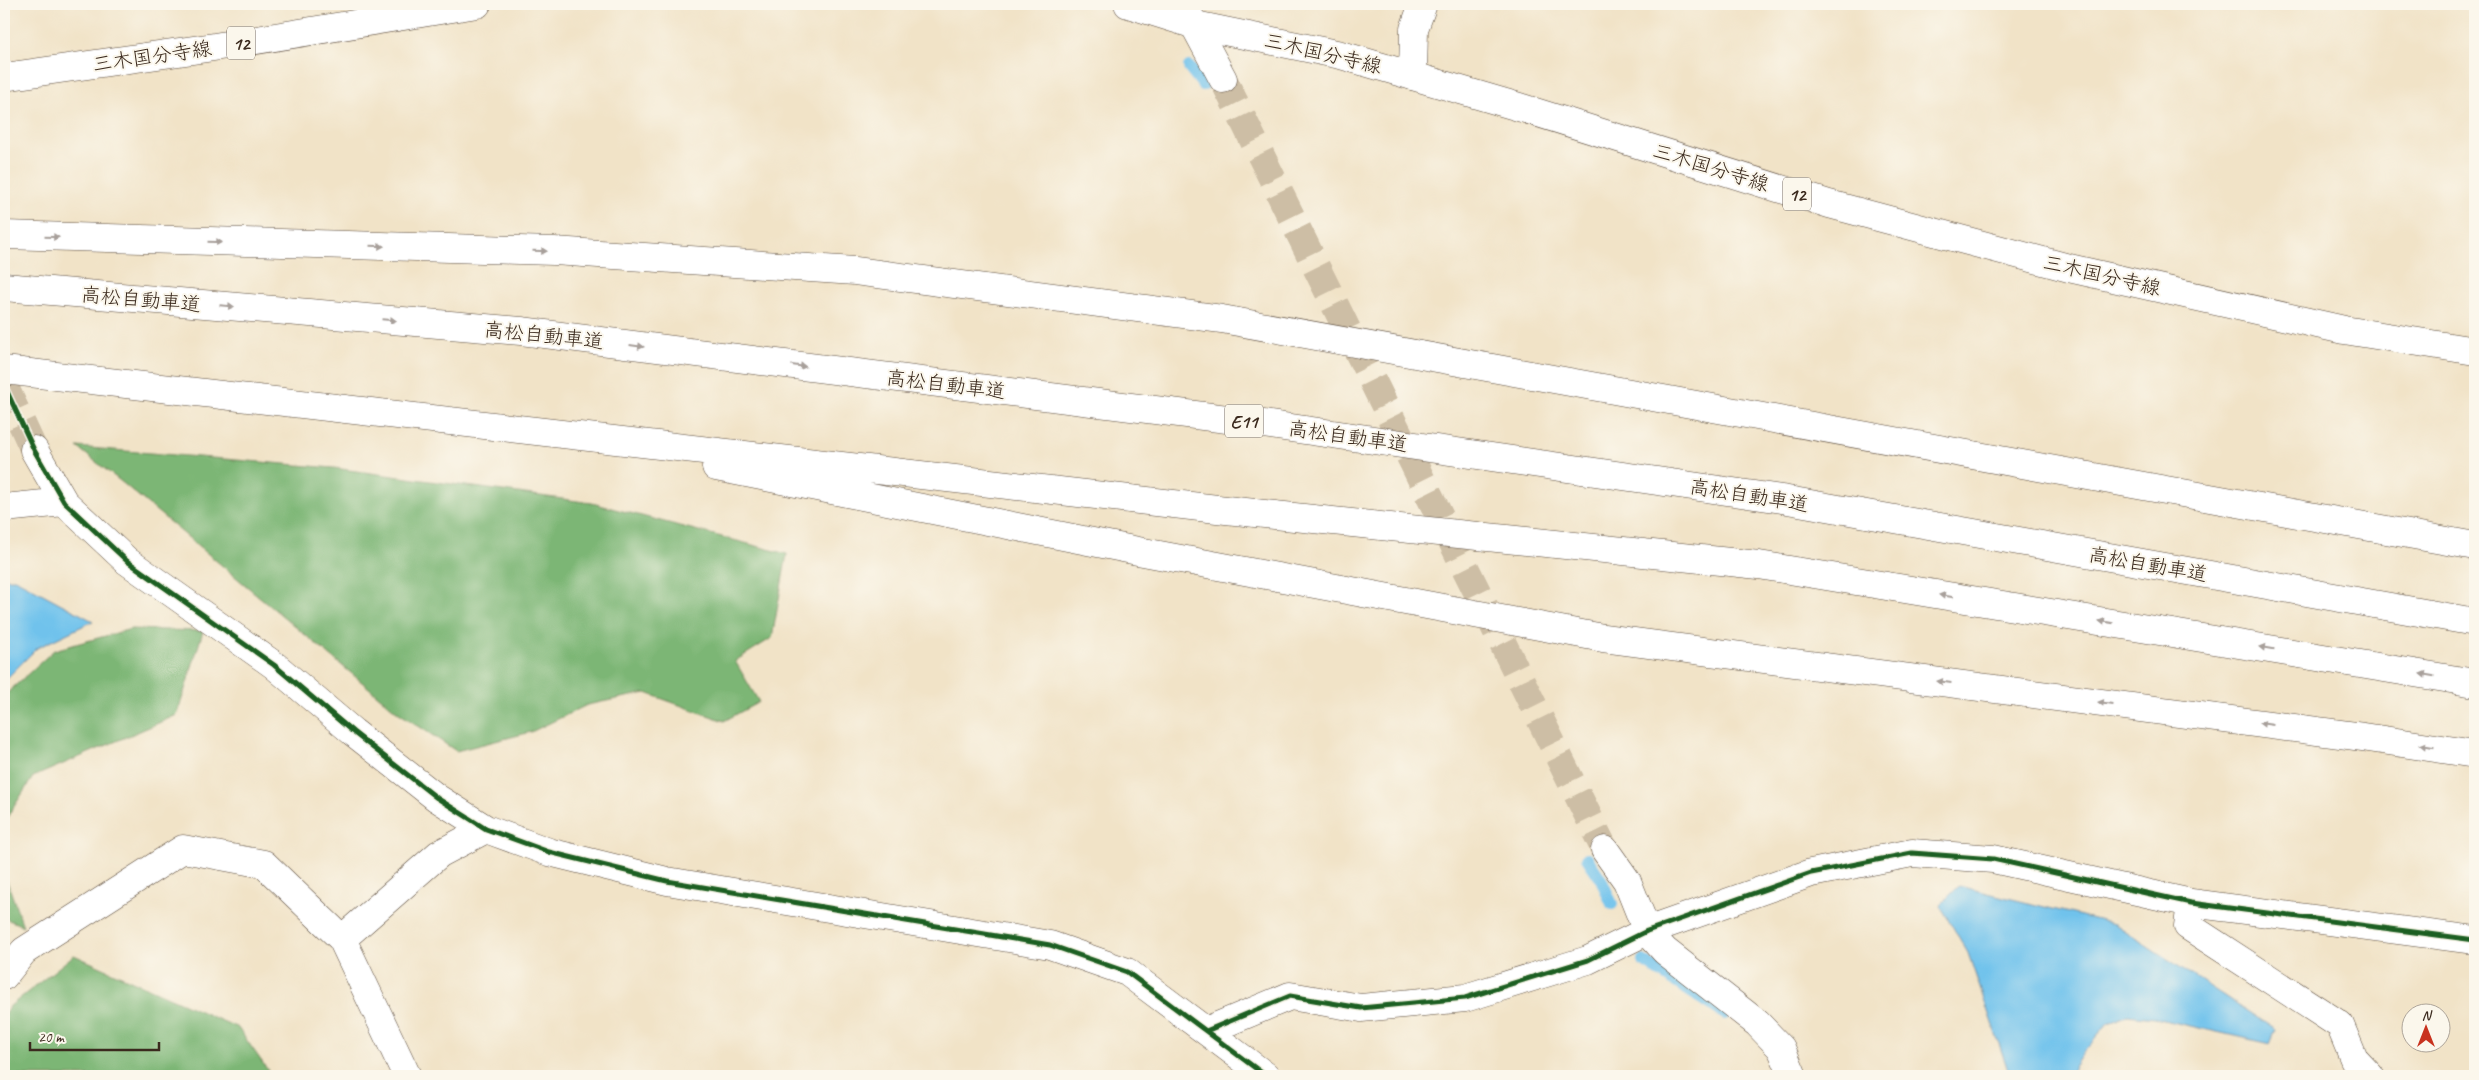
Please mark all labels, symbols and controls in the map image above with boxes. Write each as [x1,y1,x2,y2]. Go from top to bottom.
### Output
road number: 12 [227,26,255,59]
street label: 三木国分寺線 [1262,28,1384,79]
street label: 三木国分寺線 [91,36,213,77]
street label: 三木国分寺線 [1650,138,1772,197]
road number: 12 [1783,178,1811,210]
one-way arrow [45,233,61,241]
one-way arrow [207,238,223,246]
one-way arrow [370,242,386,250]
one-way arrow [532,247,548,255]
street label: 三木国分寺線 [2041,250,2163,301]
street label: 高松自動車道 [80,282,202,317]
one-way arrow [219,303,235,311]
one-way arrow [381,316,397,324]
street label: 高松自動車道 [483,317,605,354]
one-way arrow [630,342,646,350]
one-way arrow [791,362,807,370]
street label: 高松自動車道 [885,365,1007,404]
road number: E11 [1225,404,1263,438]
street label: 高松自動車道 [1287,416,1409,457]
street label: 高松自動車道 [1688,474,1810,517]
street label: 高松自動車道 [2087,542,2209,587]
one-way arrow [1938,591,1954,599]
one-way arrow [2098,618,2114,626]
one-way arrow [2258,644,2274,652]
one-way arrow [2419,670,2435,678]
one-way arrow [1935,678,1951,686]
one-way arrow [2097,699,2113,707]
one-way arrow [2258,720,2274,728]
one-way arrow [2419,742,2435,750]
north arrow [2402,1002,2452,1052]
text: N [2422,1007,2433,1024]
scale bar [30,1020,159,1052]
text: 20 m [38,1028,65,1047]

